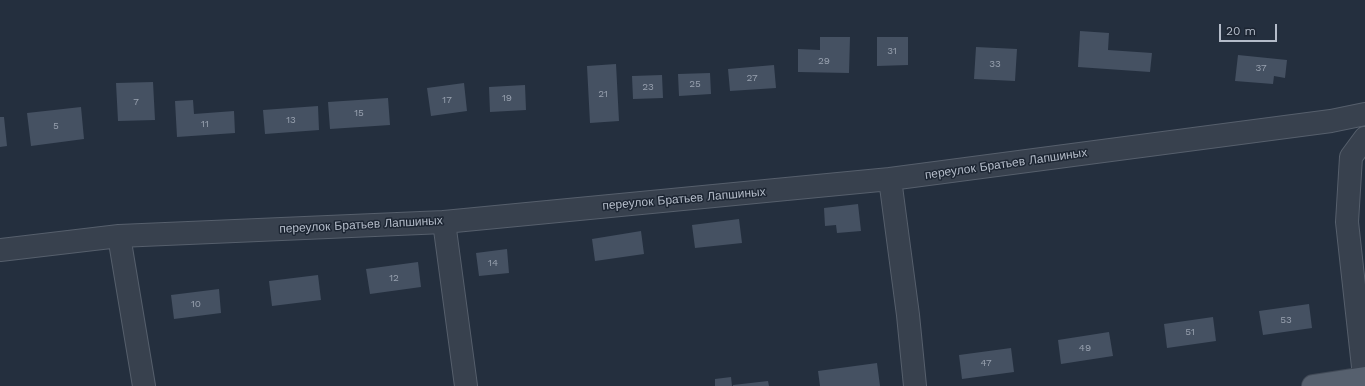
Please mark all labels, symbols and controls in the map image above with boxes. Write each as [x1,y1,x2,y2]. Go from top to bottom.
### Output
scale bar [1221,16,1279,42]
text: 20 m [1226,24,1256,38]
house number: 31 [887,45,897,57]
house number: 29 [818,55,830,67]
house number: 33 [989,58,1001,70]
house number: 37 [1255,62,1267,74]
house number: 27 [746,72,758,84]
house number: 25 [689,78,701,90]
house number: 23 [642,81,654,93]
house number: 21 [598,88,608,100]
house number: 19 [502,92,512,104]
house number: 17 [442,94,452,106]
house number: 7 [133,96,139,108]
house number: 15 [354,107,364,119]
house number: 13 [286,114,296,126]
house number: 11 [201,118,209,130]
house number: 5 [53,120,59,132]
street label: переулок Братьев Лапшиных [924,145,1088,183]
street label: переулок Братьев Лапшиных [602,185,766,213]
street label: переулок Братьев Лапшиных [279,214,443,236]
house number: 14 [488,257,498,269]
house number: 12 [389,272,399,284]
house number: 10 [191,298,201,310]
house number: 53 [1280,314,1292,326]
house number: 51 [1185,326,1195,338]
house number: 49 [1079,342,1091,354]
house number: 47 [980,357,992,369]

